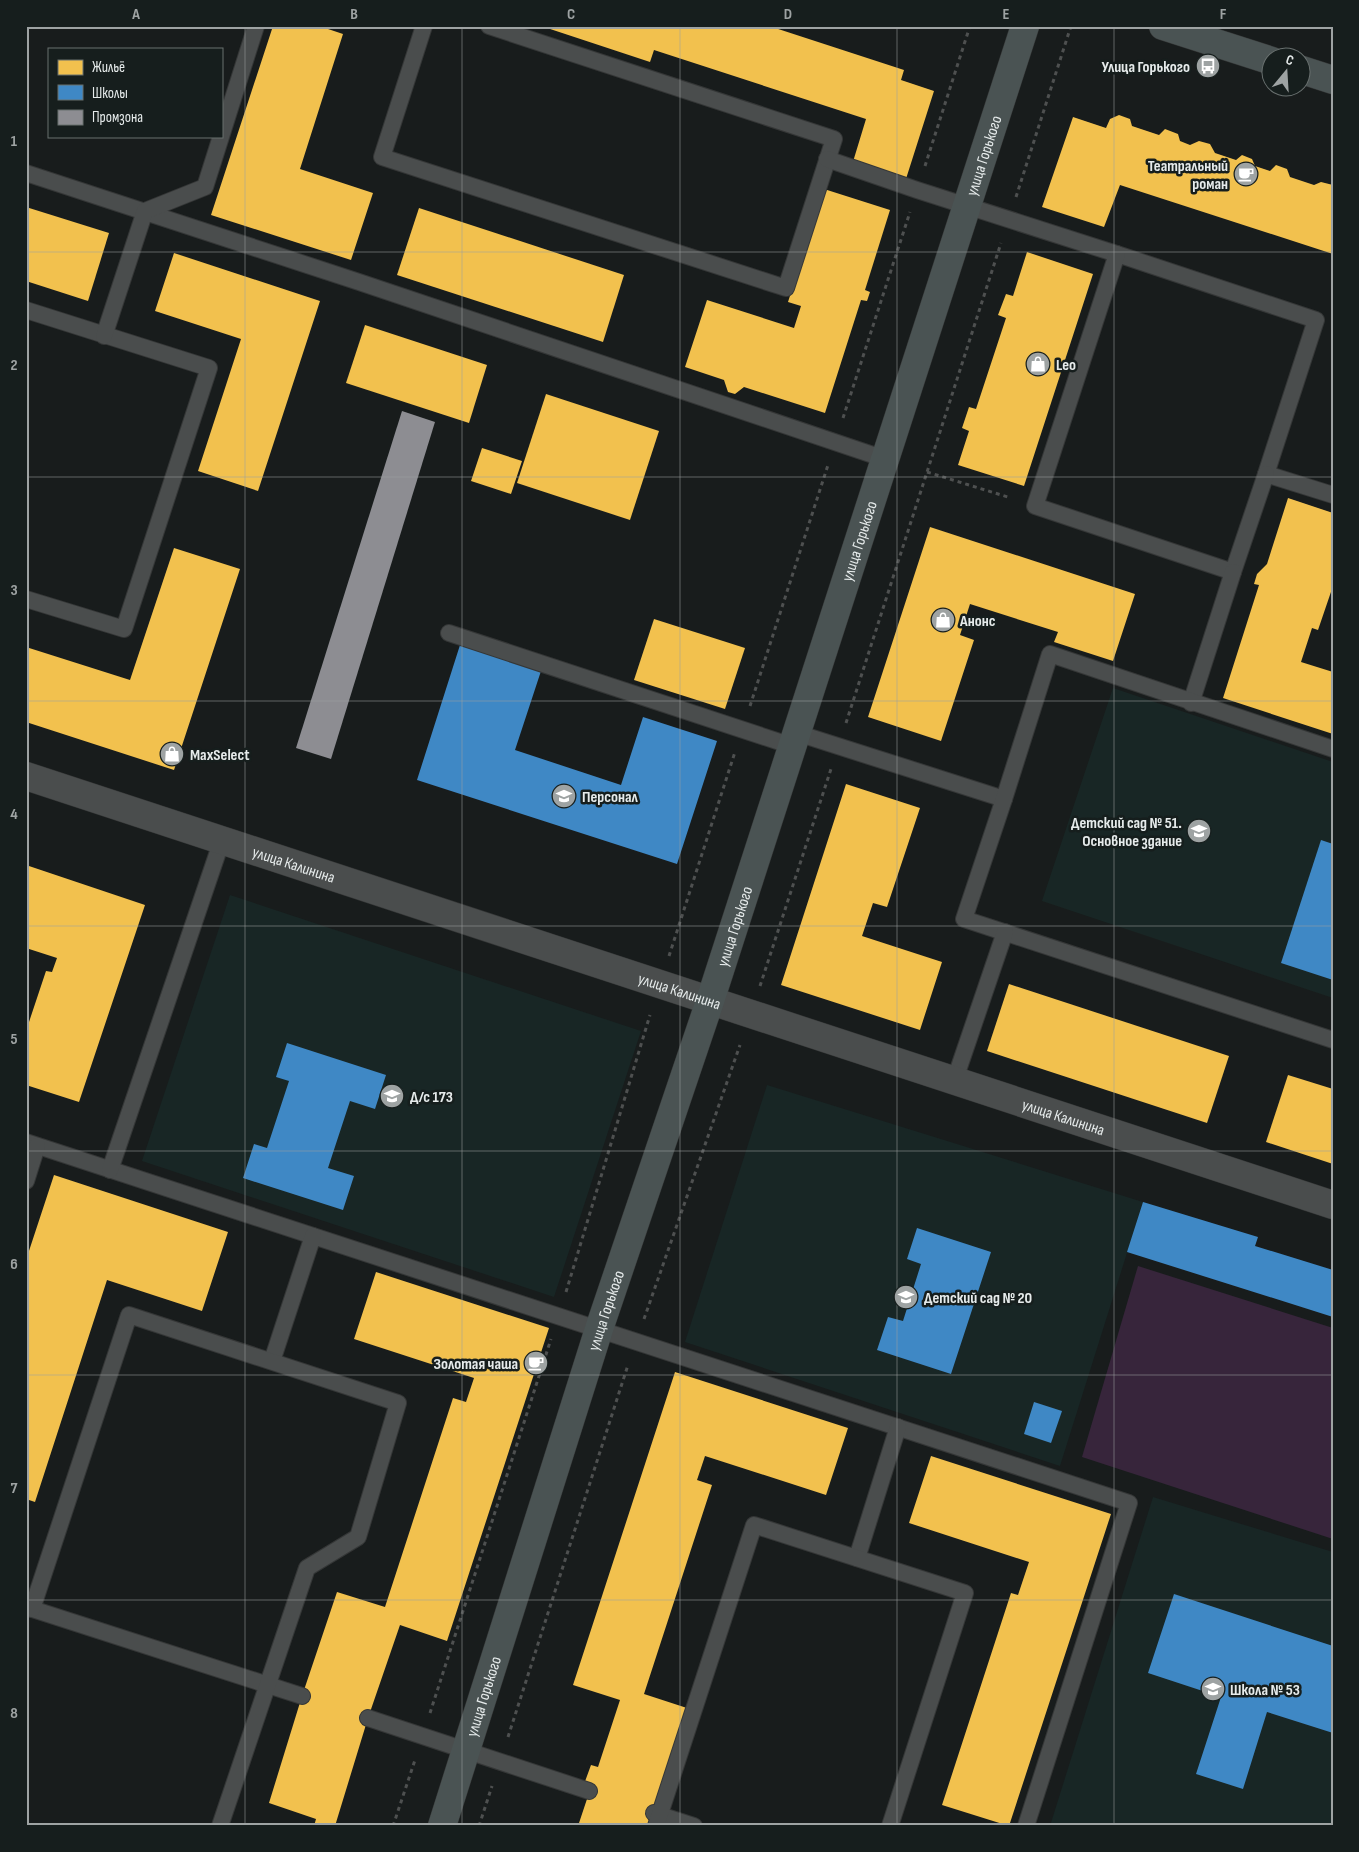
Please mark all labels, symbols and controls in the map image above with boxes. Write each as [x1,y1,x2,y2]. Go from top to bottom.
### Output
text: A [131,5,140,24]
text: B [350,5,358,24]
text: C [567,5,575,24]
text: D [784,5,792,24]
text: E [1003,5,1010,24]
text: F [1220,5,1227,24]
legend [48,48,222,138]
north arrow [1262,48,1312,98]
text: С [1284,51,1296,69]
bus stop icon: Улица Горького [1195,53,1221,79]
text: Жильё [92,58,125,77]
place label: Улица Горького [1102,58,1190,77]
text: Школы [92,84,128,103]
text: Промзона [92,108,143,127]
street label: улица Горького [963,113,1006,199]
text: 1 [11,132,18,151]
place label: Театральный роман [1148,157,1228,194]
cafe icon: Театральный роман [1233,161,1259,187]
shop icon: Leo [1025,351,1051,377]
text: 2 [10,356,18,375]
place label: Leo [1056,356,1076,375]
street label: улица Горького [838,499,882,584]
text: 3 [10,581,18,600]
shop icon: Анонс [930,607,956,633]
place label: Анонс [959,612,996,631]
shop icon: MaxSelect [159,741,185,767]
place label: MaxSelect [190,746,249,765]
school or university icon: Персонал [551,783,577,809]
place label: Персонал [582,788,638,807]
text: 4 [10,805,18,824]
place label: Детский сад № 51. Основное здание [1071,814,1182,851]
school or university icon: Детский сад № 51. Основное здание [1186,818,1212,844]
street label: улица Калинина [250,843,337,888]
street label: улица Горького [714,884,757,969]
street label: улица Калинина [636,970,723,1014]
text: 5 [10,1030,18,1049]
school or university icon: Д/с 173 [379,1083,405,1109]
place label: Д/с 173 [410,1088,453,1107]
street label: улица Калинина [1019,1096,1107,1140]
text: 6 [10,1255,18,1274]
street label: улица Горького [585,1268,629,1353]
school or university icon: Детский сад № 20 [893,1284,919,1310]
place label: Детский сад № 20 [924,1289,1032,1308]
cafe icon: Золотая чаша [523,1350,549,1376]
place label: Золотая чаша [434,1355,518,1374]
text: 7 [11,1479,18,1498]
street label: улица Горького [463,1654,506,1739]
school or university icon: Школа № 53 [1200,1676,1226,1702]
place label: Школа № 53 [1230,1681,1300,1700]
text: 8 [10,1704,18,1723]

